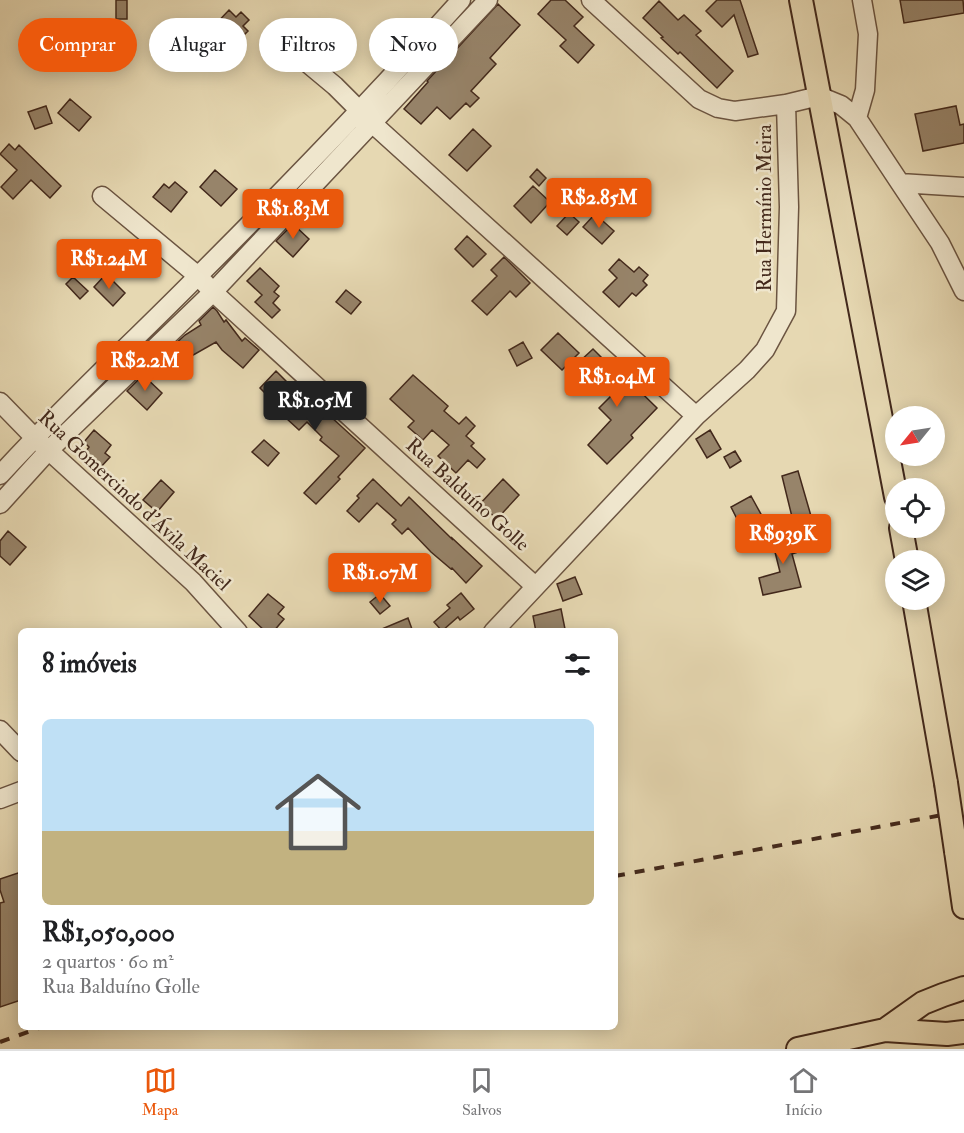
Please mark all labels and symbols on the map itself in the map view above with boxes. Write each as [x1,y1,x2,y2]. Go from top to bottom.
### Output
street label: Rua Hermínio Meira [752,123,777,292]
pin: R$2.85M [544,178,654,229]
pin: R$1.83M [238,189,348,240]
pin: R$1.24M [54,239,164,290]
pin: R$2.2M [96,341,194,392]
pin: R$1.04M [562,357,672,408]
pin: R$1.05M [260,381,370,432]
street label: Rua Gomercindo d'Ávila Maciel [33,404,237,596]
north arrow [885,406,945,466]
street label: Rua Balduíno Golle [401,432,535,556]
pin: R$939K [734,514,832,565]
pin: R$1.07M [325,553,435,604]

